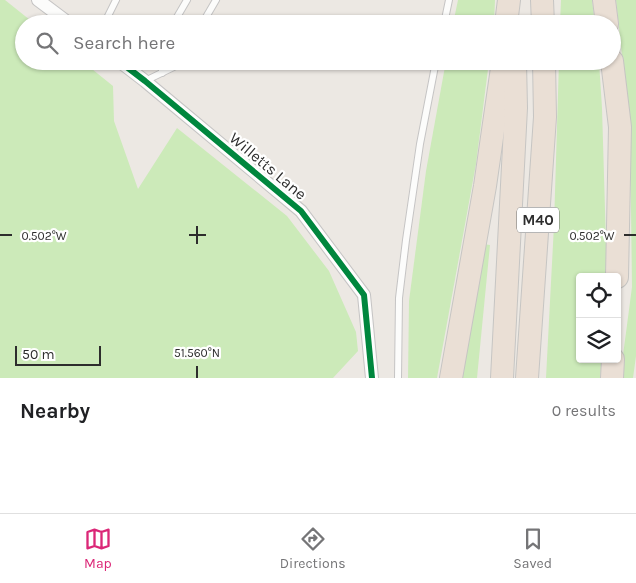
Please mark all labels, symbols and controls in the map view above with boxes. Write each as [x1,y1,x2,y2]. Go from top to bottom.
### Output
search box [15,15,621,70]
icon: search [33,29,61,57]
text: Search here [73,32,175,54]
street label: Willetts Lane [226,128,310,204]
road number: M40 [517,208,559,232]
text: 0.502°W [22,229,67,243]
text: 0.502°W [570,229,615,243]
map controls [576,273,621,363]
button: locate [576,273,621,318]
button: layers [576,318,621,363]
scale bar [15,343,101,366]
text: 50 m [22,346,55,363]
text: 51.560°N [174,346,220,360]
text: Nearby [20,399,90,423]
text: 0 results [552,401,616,420]
tab: Map [84,525,112,572]
tab: Directions [280,525,346,572]
tab: Saved [513,525,552,572]

